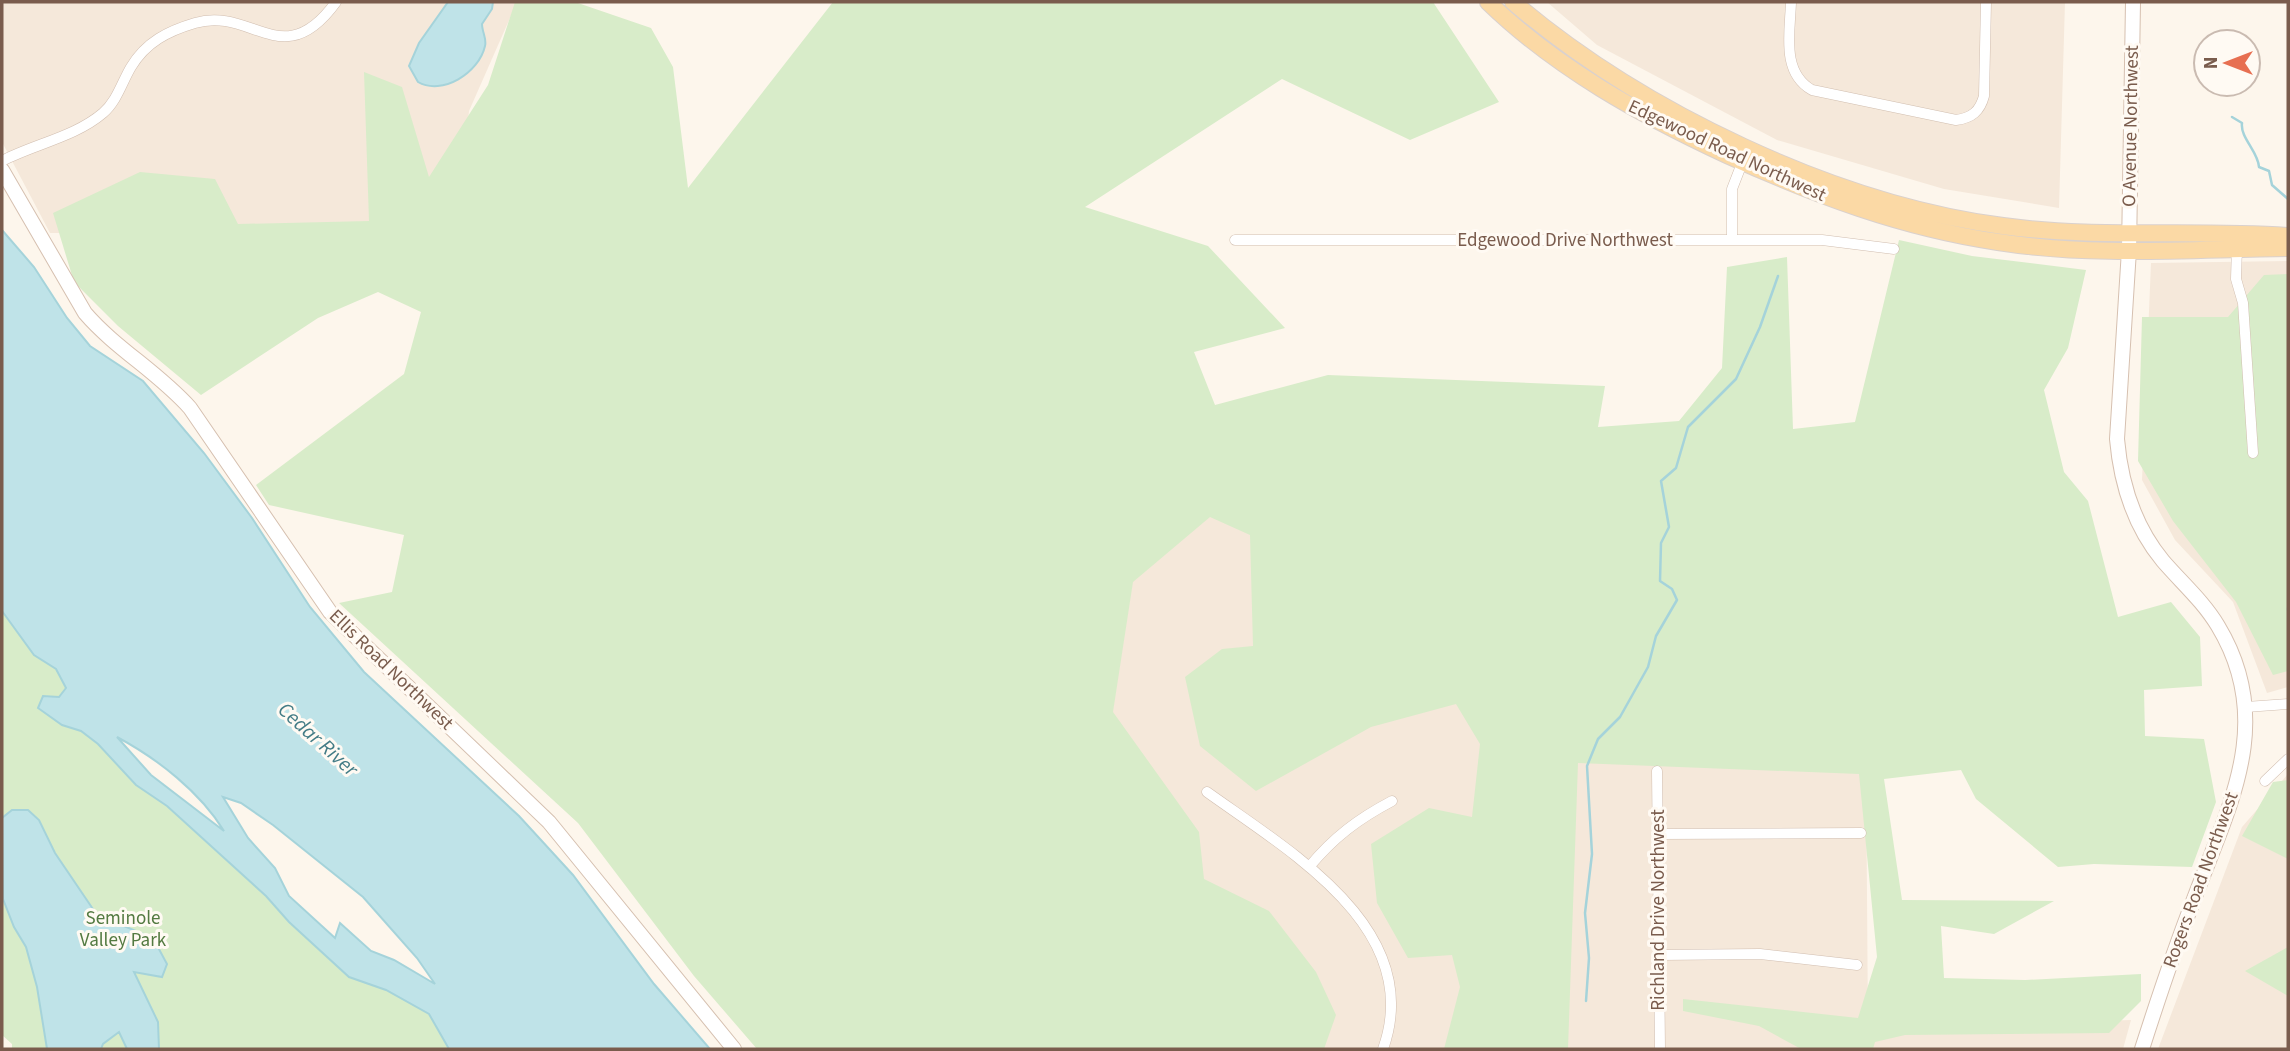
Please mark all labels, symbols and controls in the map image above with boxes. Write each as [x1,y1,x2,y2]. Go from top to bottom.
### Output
north arrow [2192,28,2262,98]
street label: O Avenue Northwest [2116,44,2146,207]
text: N [2198,57,2225,69]
street label: Edgewood Road Northwest [1624,93,1831,209]
street label: Edgewood Drive Northwest [1457,227,1673,254]
street label: Ellis Road Northwest [323,603,460,737]
water label: Cedar River [271,695,365,784]
street label: Rogers Road Northwest [2157,788,2246,972]
street label: Richland Drive Northwest [1645,809,1672,1011]
park label: Seminole Valley Park [80,905,167,954]

